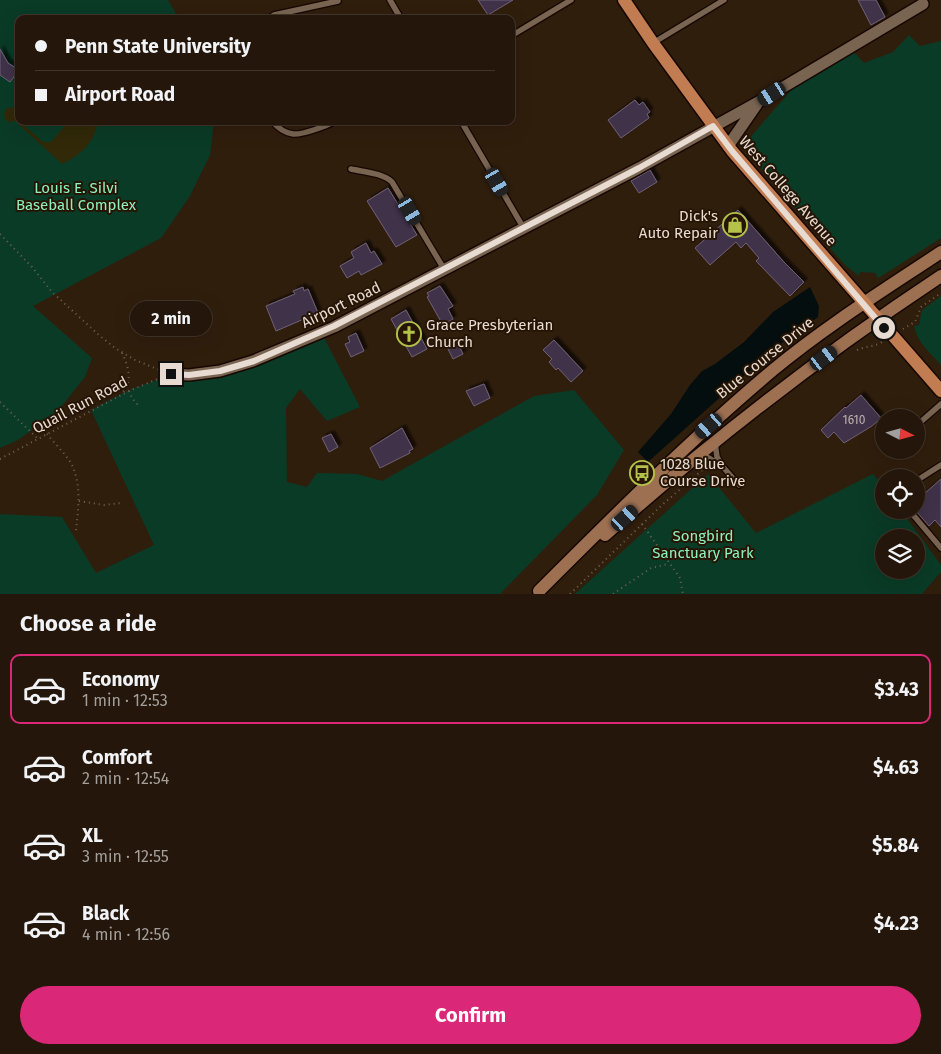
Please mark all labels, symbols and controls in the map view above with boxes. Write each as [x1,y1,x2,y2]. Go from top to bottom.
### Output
text: Penn State University [65,35,251,58]
car [755,80,788,108]
text: Airport Road [65,83,175,106]
street label: West College Avenue [735,132,841,250]
car [483,165,510,199]
park label: Louis E. Silvi Baseball Complex [16,179,137,214]
car [395,194,424,228]
place label: Dick's Auto Repair [639,207,718,242]
shop icon: Dick's Auto Repair [722,212,748,238]
street label: Airport Road [298,278,384,332]
callout: 2 min [130,302,212,336]
text: 2 min [151,309,191,328]
street label: Blue Course Drive [713,313,817,403]
place label: Grace Presbyterian Church [426,316,553,351]
route start [873,317,895,339]
church icon: Grace Presbyterian Church [396,321,422,347]
car [807,343,840,373]
route end [160,363,182,385]
street label: Quail Run Road [29,372,131,438]
north arrow [875,409,925,459]
map controls [875,409,925,579]
car [692,410,725,442]
house number: 1610 [843,413,866,427]
place label: 1028 Blue Course Drive [660,455,746,490]
bus stop icon: 1028 Blue Course Drive [629,460,655,486]
button: locate [875,469,925,519]
car [608,502,641,534]
park label: Songbird Sanctuary Park [652,527,754,562]
button: layers [875,529,925,579]
text: Choose a ride [20,610,156,637]
icon: car [22,667,67,712]
text: Economy [82,668,159,691]
text: $3.43 [874,678,919,701]
text: 1 min · 12:53 [82,691,168,710]
icon: car [22,745,67,790]
text: Comfort [82,746,152,769]
text: $4.63 [873,756,919,779]
text: 2 min · 12:54 [82,769,169,788]
icon: car [22,823,67,868]
text: XL [82,824,103,847]
text: $5.84 [872,834,919,857]
text: 3 min · 12:55 [82,847,169,866]
icon: car [22,901,67,946]
text: Black [82,902,129,925]
text: $4.23 [874,912,919,935]
text: 4 min · 12:56 [82,925,170,944]
button: Confirm [20,986,921,1044]

